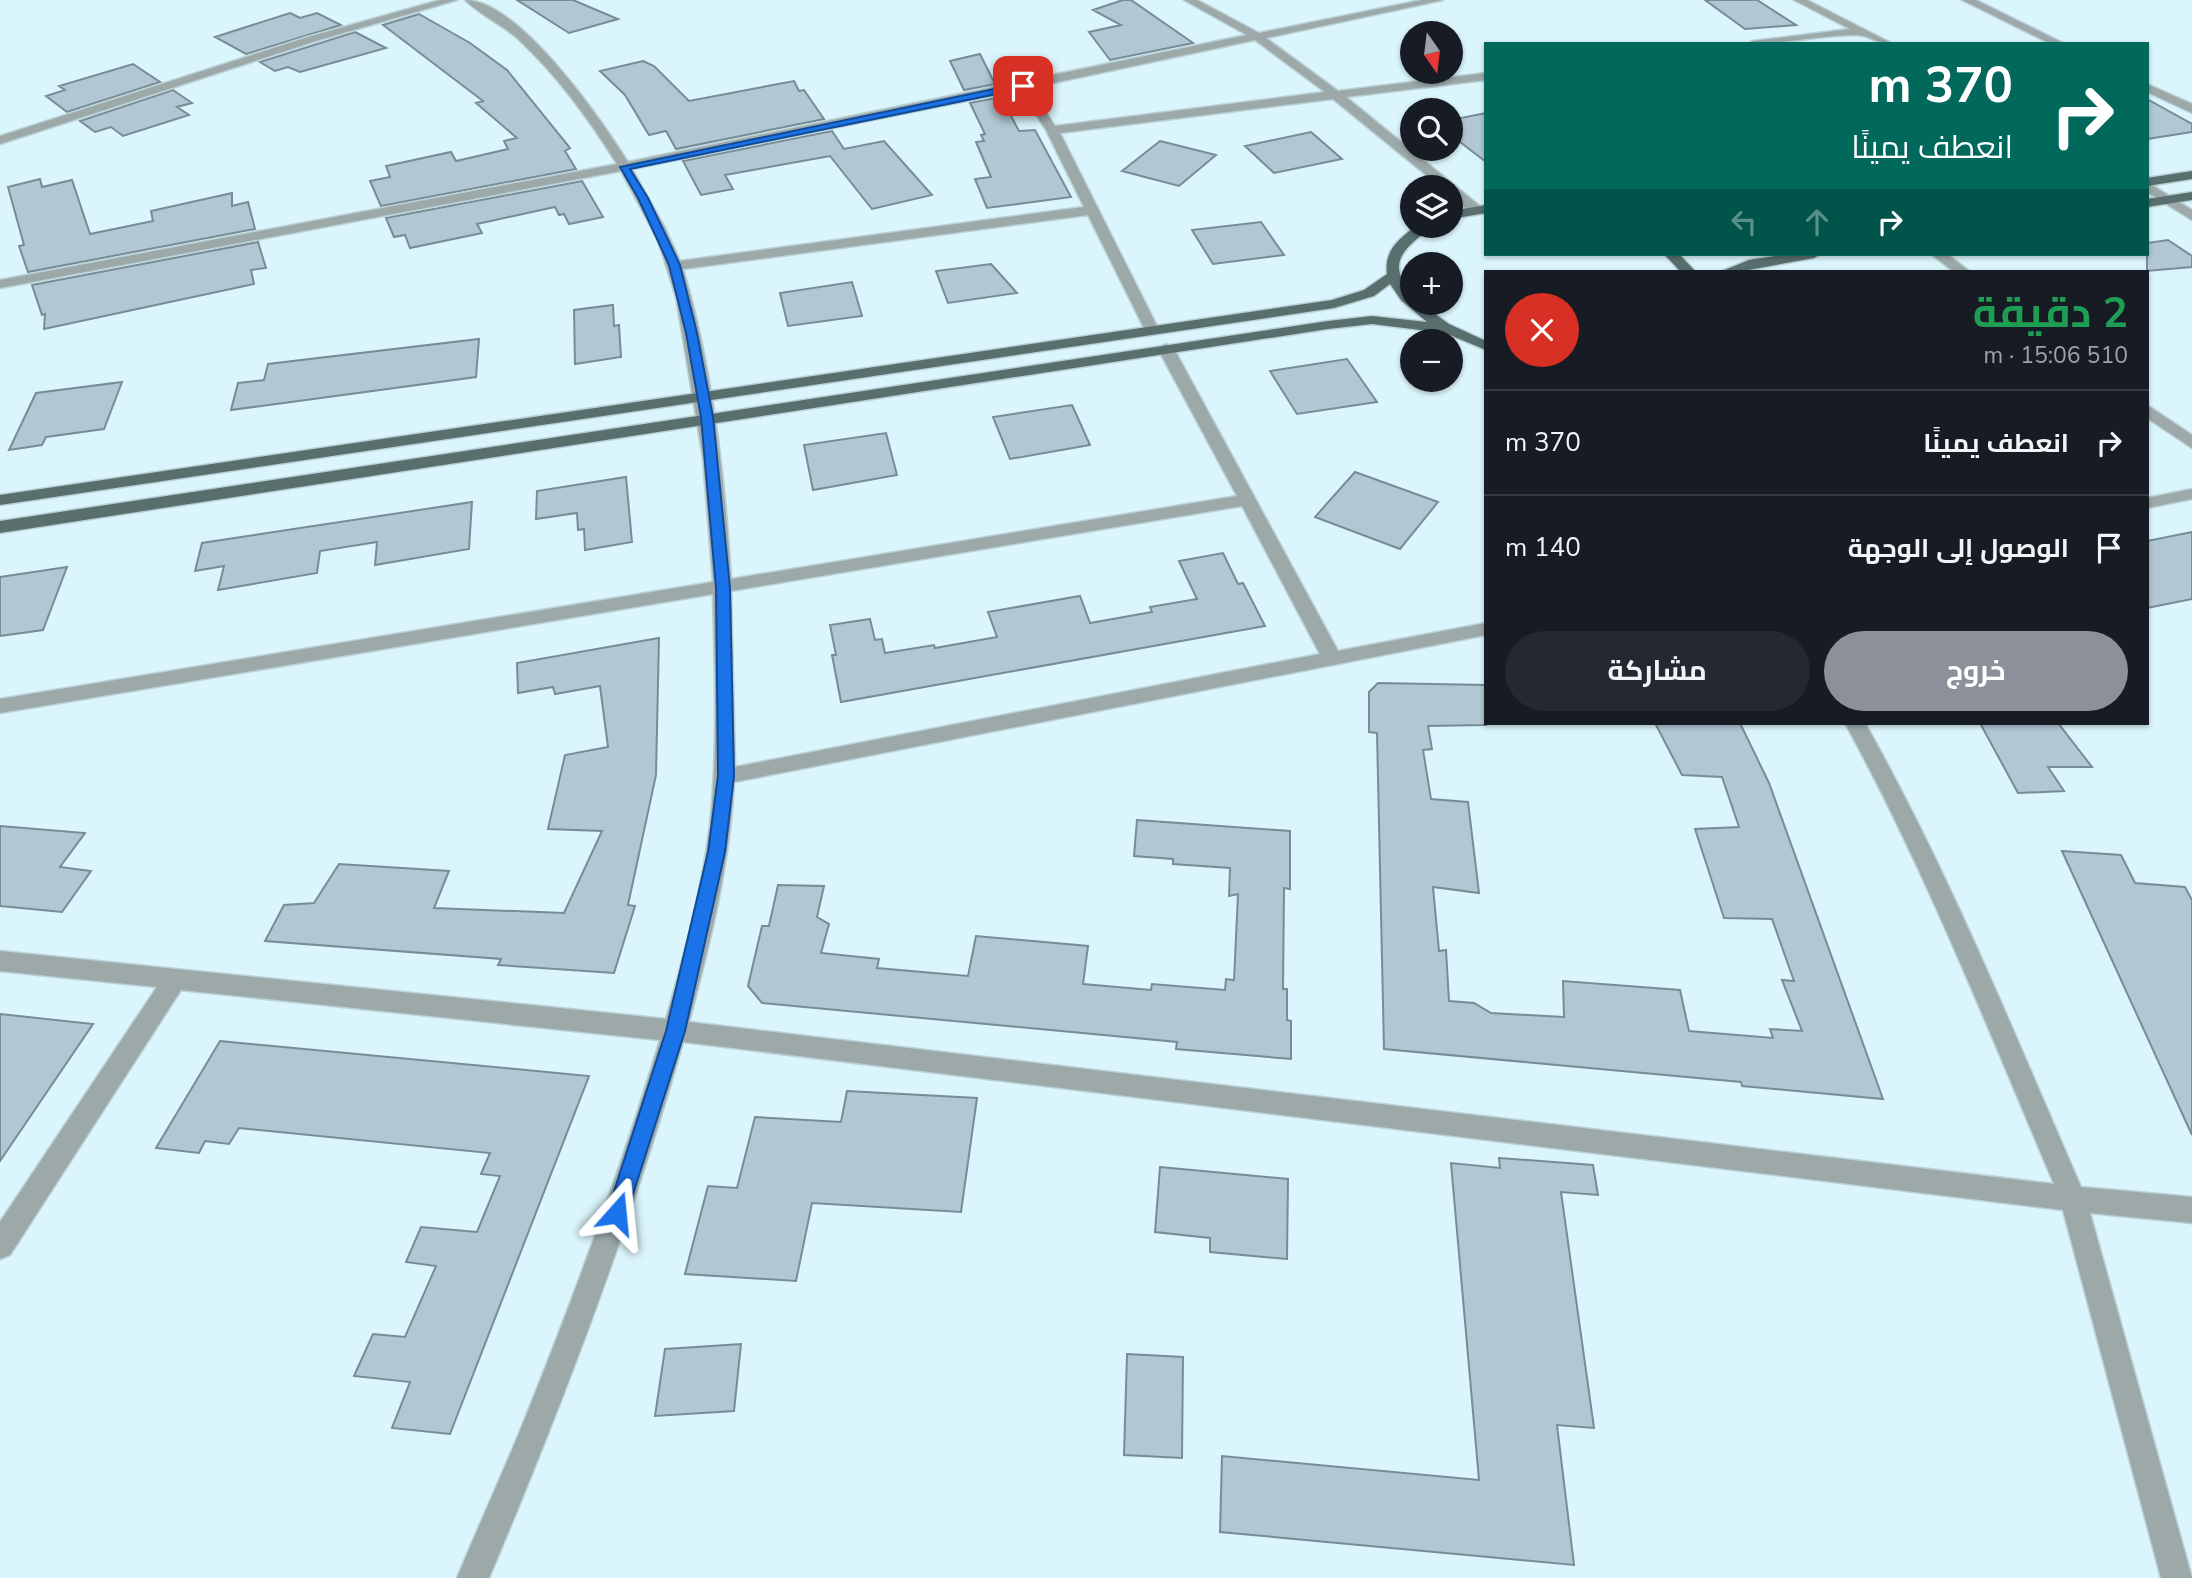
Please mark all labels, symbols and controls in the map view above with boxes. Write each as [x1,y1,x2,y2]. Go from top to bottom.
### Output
north arrow [1400,21,1463,84]
map controls [1400,21,1463,392]
text: 370 m [1869,52,2013,119]
pin [993,56,1053,116]
icon: arrive [1004,67,1042,105]
icon: right [2037,70,2128,161]
button: search [1400,98,1463,161]
text: انعطف يمينًا [1851,126,2013,169]
button: layers [1400,175,1463,238]
icon: left [1725,203,1763,241]
icon: ahead [1798,203,1836,241]
icon: right [1871,203,1909,241]
button: + [1400,252,1463,315]
text: 2 دقيقة [1973,285,2128,342]
button: close [1505,293,1579,367]
button: − [1400,329,1463,392]
text: 510 m · 15:06 [1983,340,2128,371]
icon: right [2090,424,2128,462]
text: 370 m [1505,425,1581,460]
text: انعطف يمينًا [1923,426,2069,461]
icon: arrive [2090,529,2128,567]
text: 140 m [1505,530,1581,565]
text: الوصول إلى الوجهة [1848,531,2069,566]
button: مشاركة [1505,631,1810,711]
button: خروج [1824,631,2128,711]
position arrow [580,1176,654,1250]

